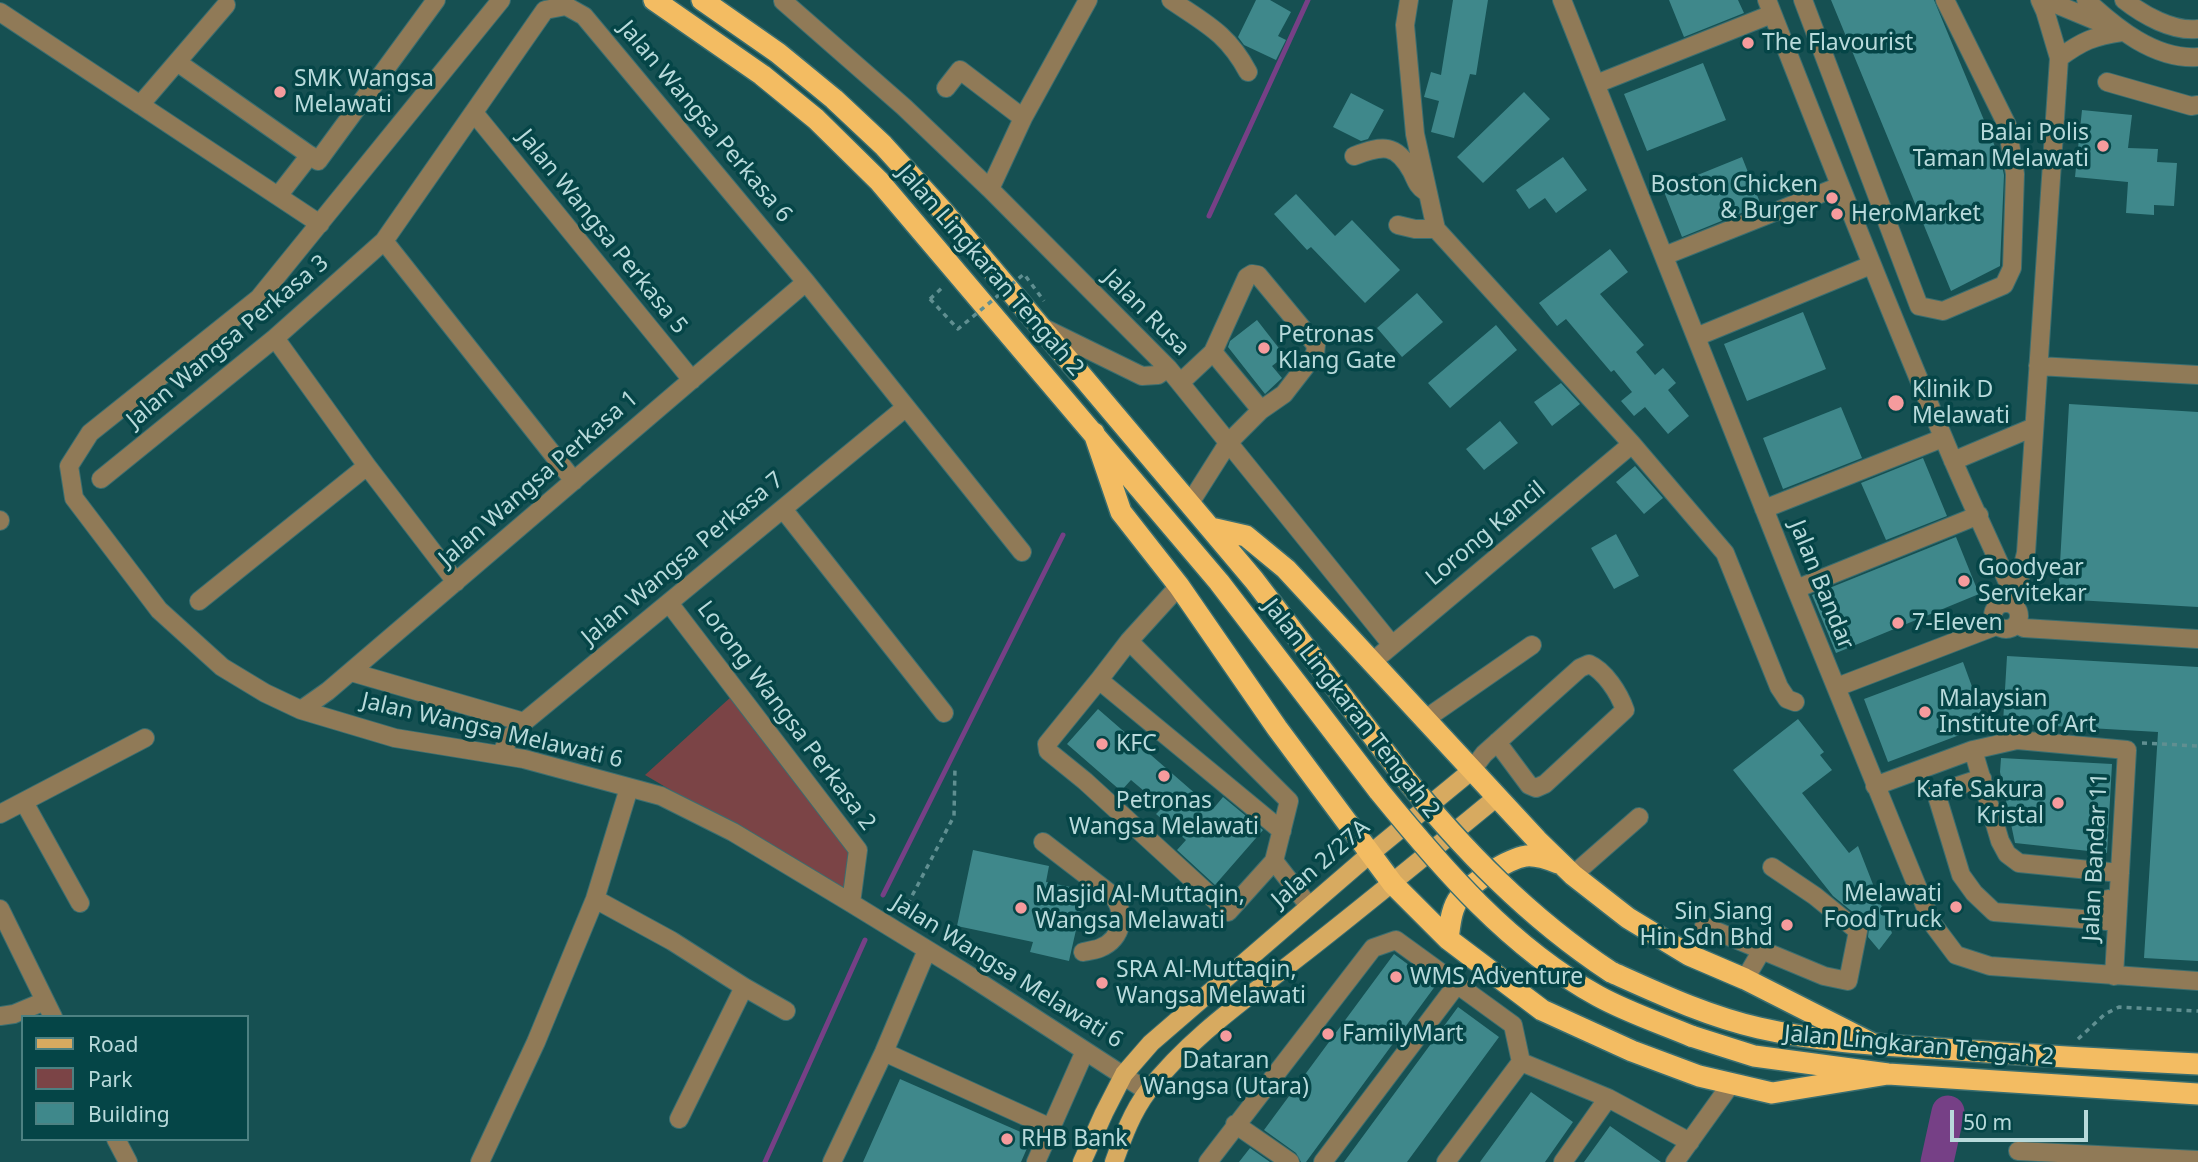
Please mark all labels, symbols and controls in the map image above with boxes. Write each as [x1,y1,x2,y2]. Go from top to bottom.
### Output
street label: Jalan Wangsa Perkasa 6 [612,15,798,229]
place label: The Flavourist [1762,29,1913,57]
marker: The Flavourist [1740,35,1756,51]
place label: SMK Wangsa Melawati [294,65,434,119]
marker: SMK Wangsa Melawati [272,84,288,100]
place label: Balai Polis Taman Melawati [1913,119,2089,173]
street label: Jalan Wangsa Perkasa 5 [511,124,693,340]
marker: Balai Polis Taman Melawati [2095,138,2111,154]
street label: Jalan Lingkaran Tengah 2 [891,160,1089,382]
place label: Boston Chicken & Burger [1651,171,1818,225]
marker: Boston Chicken & Burger [1824,190,1840,206]
place label: HeroMarket [1851,200,1981,228]
marker: HeroMarket [1829,206,1845,222]
street label: Jalan Wangsa Perkasa 3 [121,249,335,435]
street label: Jalan Rusa [1097,264,1195,362]
place label: Petronas Klang Gate [1278,321,1396,375]
marker: Petronas Klang Gate [1256,340,1272,356]
place label: Klinik D Melawati [1912,376,2010,430]
street label: Jalan Wangsa Perkasa 1 [434,385,644,573]
marker: Klinik D Melawati [1886,393,1906,413]
street label: Jalan Wangsa Perkasa 7 [576,466,790,652]
street label: Lorong Kancil [1421,476,1551,592]
street label: Jalan Bandar [1783,516,1859,654]
place label: Goodyear Servitekar [1978,554,2087,608]
marker: Goodyear Servitekar [1956,573,1972,589]
street label: Jalan Lingkaran Tengah 2 [1257,594,1445,824]
street label: Lorong Wangsa Perkasa 2 [691,596,881,836]
place label: 7-Eleven [1912,609,2003,637]
marker: 7-Eleven [1890,615,1906,631]
place label: Malaysian Institute of Art [1939,685,2096,739]
street label: Jalan Wangsa Melawati 6 [359,687,625,775]
marker: Malaysian Institute of Art [1917,704,1933,720]
place label: KFC [1116,730,1157,758]
marker: KFC [1094,736,1110,752]
marker: Petronas Wangsa Melawati [1156,768,1172,784]
street label: Jalan Bandar 11 [2078,772,2114,942]
place label: Kafe Sakura Kristal [1916,776,2044,830]
place label: Petronas Wangsa Melawati [1069,787,1259,841]
marker: Kafe Sakura Kristal [2050,795,2066,811]
street label: Jalan 2/27A [1266,814,1376,914]
place label: Melawati Food Truck [1823,880,1942,934]
place label: Masjid Al-Muttaqin, Wangsa Melawati [1035,881,1245,935]
street label: Jalan Wangsa Melawati 6 [886,889,1128,1055]
place label: Sin Siang Hin Sdn Bhd [1640,898,1773,952]
marker: Melawati Food Truck [1948,899,1964,915]
marker: Masjid Al-Muttaqin, Wangsa Melawati [1013,900,1029,916]
marker: Sin Siang Hin Sdn Bhd [1779,917,1795,933]
place label: SRA Al-Muttaqin, Wangsa Melawati [1116,956,1306,1010]
place label: WMS Adventure [1410,963,1583,991]
marker: WMS Adventure [1388,969,1404,985]
marker: SRA Al-Muttaqin, Wangsa Melawati [1094,975,1110,991]
legend [21,1015,248,1141]
place label: FamilyMart [1342,1020,1464,1048]
street label: Jalan Lingkaran Tengah 2 [1783,1020,2055,1072]
marker: FamilyMart [1320,1026,1336,1042]
marker: Dataran Wangsa (Utara) [1218,1028,1234,1044]
text: Road [88,1030,138,1058]
place label: Dataran Wangsa (Utara) [1143,1047,1309,1101]
text: Park [88,1065,132,1093]
scale bar [1953,1096,2091,1140]
text: Building [88,1100,170,1128]
text: 50 m [1963,1108,2012,1136]
place label: RHB Bank [1021,1125,1128,1153]
marker: RHB Bank [999,1131,1015,1147]

